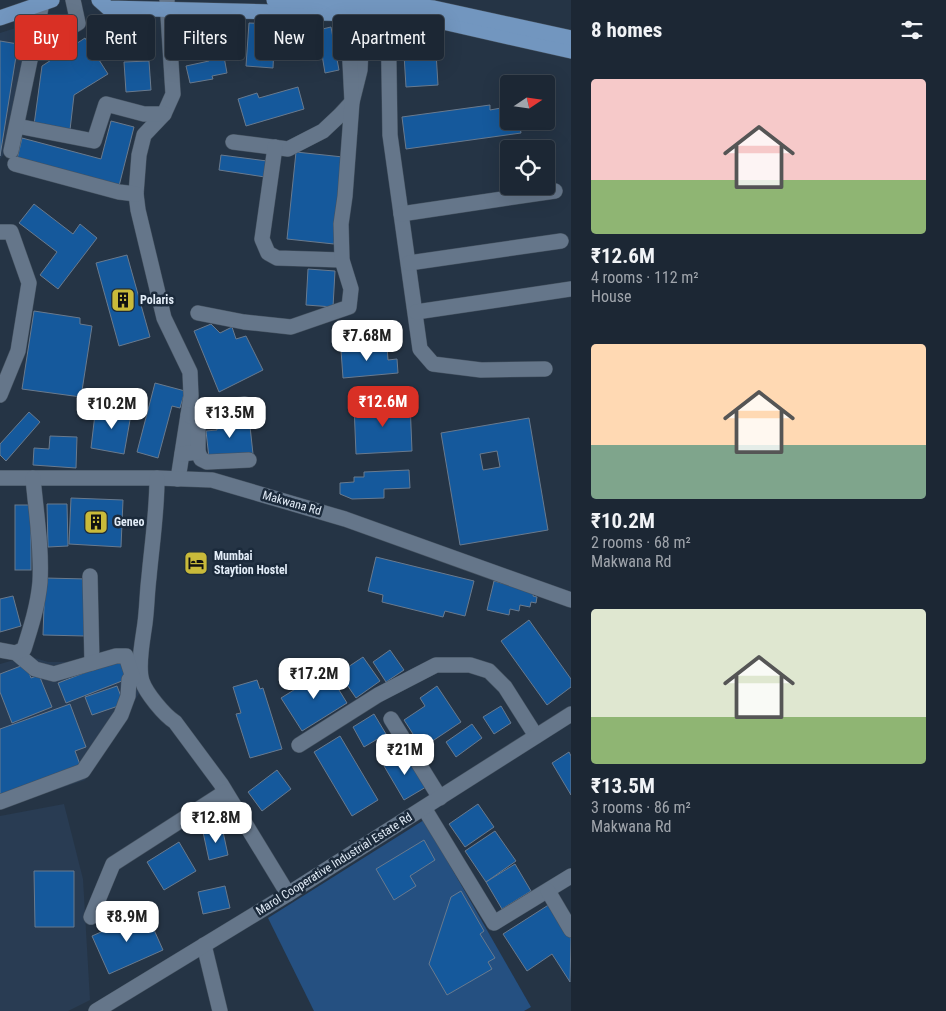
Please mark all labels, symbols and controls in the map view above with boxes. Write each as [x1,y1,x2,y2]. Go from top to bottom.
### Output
chip: Buy [15,15,77,60]
chip: Rent [87,15,155,60]
chip: Filters [165,15,245,60]
chip: New [255,15,323,60]
chip: Apartment [333,15,444,60]
icon: filters [898,16,926,44]
text: 8 homes [591,18,662,42]
north arrow [500,75,555,130]
map controls [500,75,555,195]
icon: home [714,112,804,202]
button: locate [500,140,555,195]
text: ₹12.6M [591,244,655,268]
text: 4 rooms · 112 m² [591,268,699,287]
building icon: Polaris [110,287,136,313]
text: House [591,287,631,306]
place label: Polaris [140,293,174,307]
pin: ₹7.68M [326,320,408,362]
text: ₹7.68M [343,326,391,345]
icon: home [714,377,804,467]
pin: ₹12.6M [342,386,424,428]
pin: ₹10.2M [71,388,153,430]
text: ₹12.6M [359,392,407,411]
text: ₹10.2M [88,394,136,413]
pin: ₹13.5M [189,396,271,439]
text: ₹13.5M [206,403,254,422]
street label: Makwana Rd [261,488,323,518]
building icon: Geneo [83,509,109,535]
text: ₹10.2M [591,509,655,533]
place label: Geneo [114,515,144,529]
text: 2 rooms · 68 m² [591,533,691,552]
place label: Mumbai Staytion Hostel [214,549,288,577]
hotel icon: Mumbai Staytion Hostel [183,550,209,576]
text: Makwana Rd [591,552,672,571]
icon: home [714,642,804,732]
pin: ₹17.2M [273,658,355,700]
text: ₹17.2M [290,664,338,683]
pin: ₹21M [375,734,435,776]
text: ₹21M [387,740,423,759]
text: ₹13.5M [591,774,655,798]
text: 3 rooms · 86 m² [591,798,691,817]
pin: ₹12.8M [175,802,257,844]
text: ₹12.8M [192,808,240,827]
street label: Marol Cooperative Industrial Estate Rd [253,810,415,918]
text: Makwana Rd [591,817,672,836]
pin: ₹8.9M [92,900,162,943]
text: ₹8.9M [107,907,147,926]

